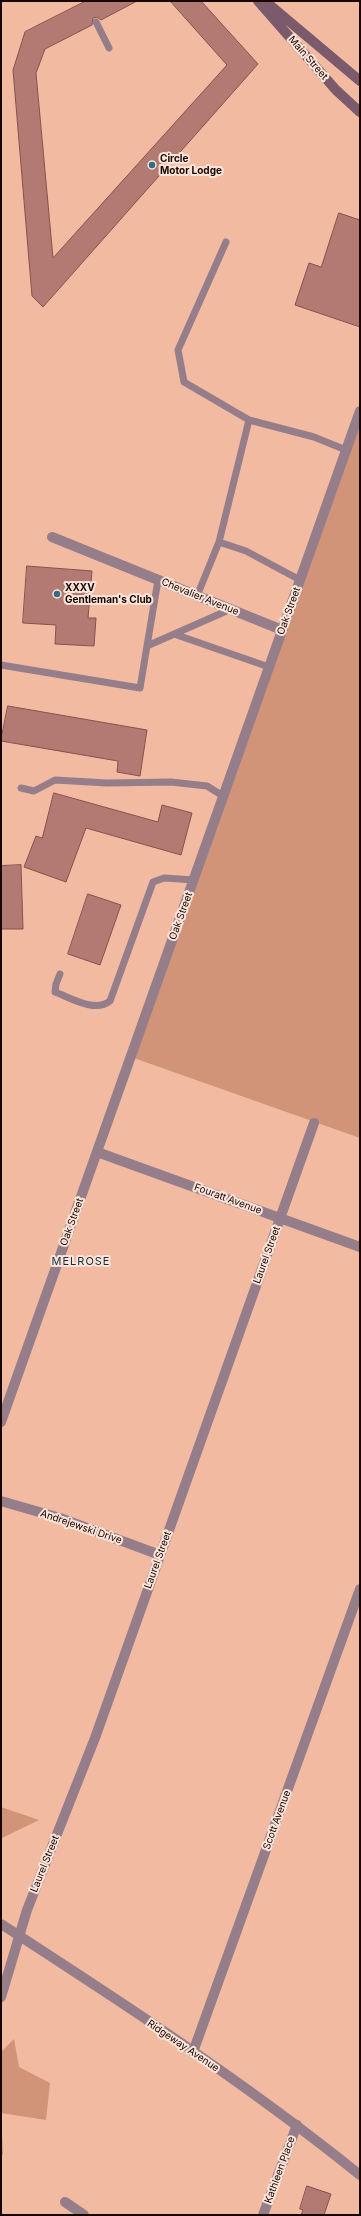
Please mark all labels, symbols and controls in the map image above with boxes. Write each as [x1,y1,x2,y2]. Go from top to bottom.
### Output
street label: Main Street [286,34,330,82]
place label: Circle Motor Lodge [160,153,222,176]
marker: Circle Motor Lodge [147,160,157,170]
street label: Chevalier Avenue [160,576,240,618]
place label: XXXV Gentleman's Club [65,582,152,606]
street label: Oak Street [275,586,303,636]
marker: XXXV Gentleman's Club [52,589,62,599]
street label: Oak Street [167,891,195,941]
street label: Fouratt Avenue [193,1181,263,1217]
street label: Oak Street [58,1197,86,1247]
street label: Laurel Street [251,1225,283,1285]
district label: MELROSE [52,1255,110,1269]
street label: Andrejewski Drive [39,1507,123,1547]
street label: Laurel Street [142,1530,174,1590]
street label: Scott Avenue [261,1789,293,1851]
street label: Laurel Street [28,1834,62,1894]
street label: Ridgeway Avenue [145,2018,221,2074]
street label: Kathleen Place [262,2135,298,2205]

